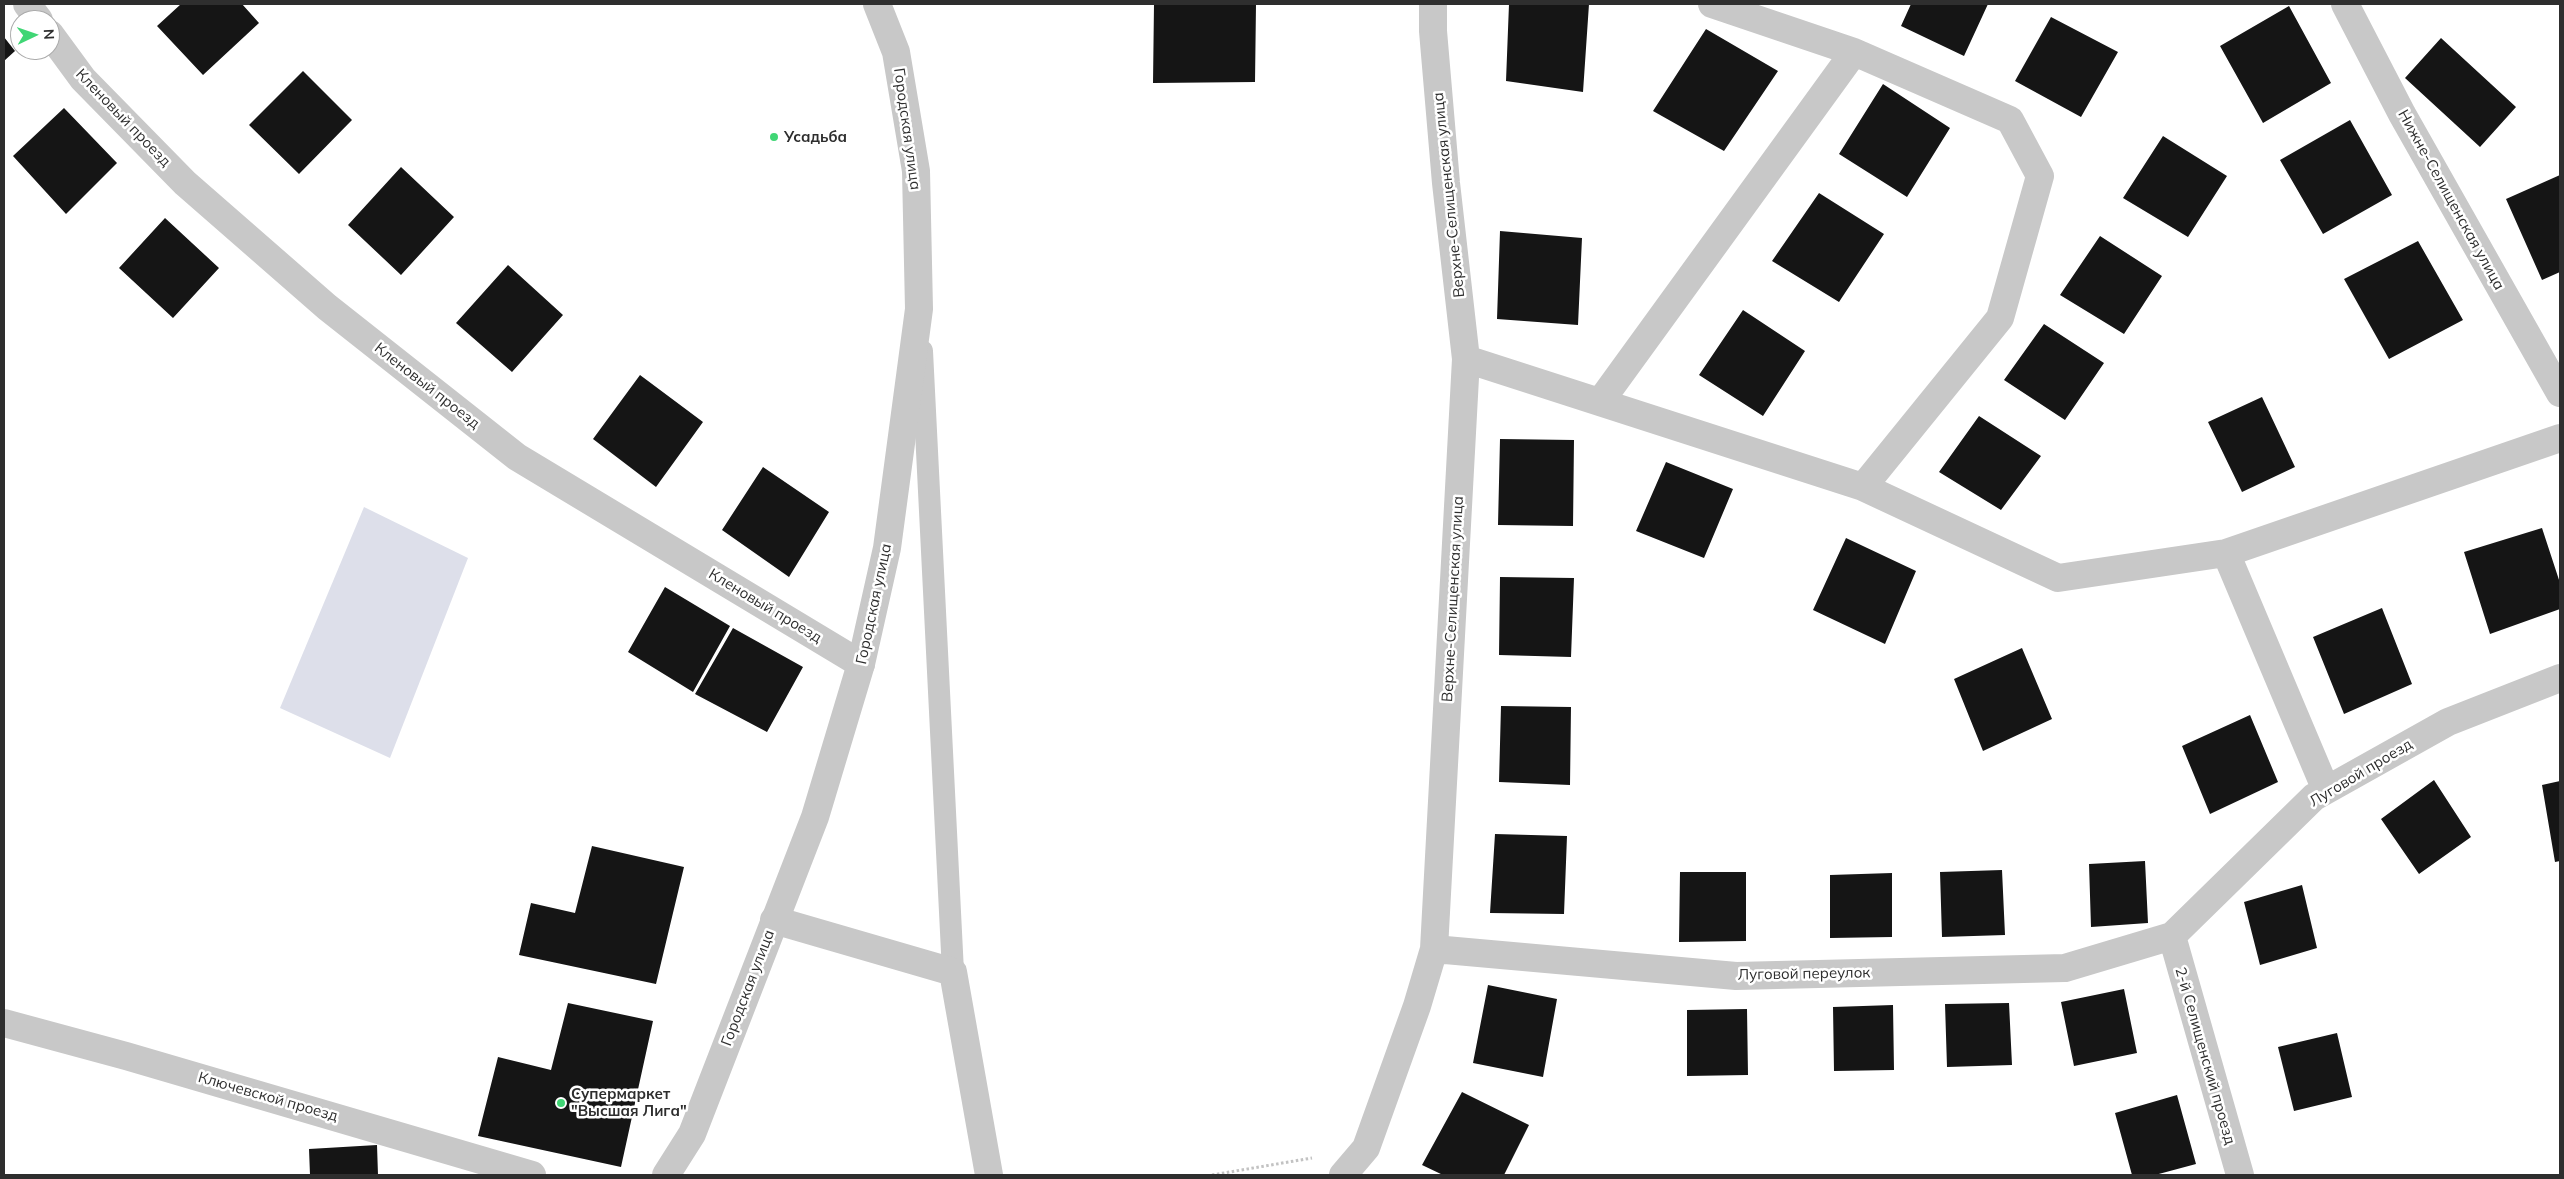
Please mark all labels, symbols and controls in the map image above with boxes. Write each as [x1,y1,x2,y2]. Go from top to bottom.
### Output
north arrow [10,10,60,60]
text: N [40,29,58,40]
street label: Кленовый проезд [72,65,174,171]
street label: Городская улица [890,67,924,191]
street label: Верхне-Селищенская улица [1429,92,1469,298]
street label: Нижне-Селищенская улица [2394,107,2508,293]
place label: Усадьба [784,128,847,146]
marker: Усадьба [768,131,780,143]
street label: Кленовый проезд [371,339,483,433]
street label: Верхне-Селищенская улица [1439,496,1467,702]
street label: Городская улица [852,542,896,666]
street label: Кленовый проезд [705,565,825,647]
street label: Луговой проезд [2306,735,2416,811]
street label: Городская улица [718,927,778,1049]
street label: Луговой переулок [1737,964,1871,984]
street label: 2-й Селищенский проезд [2171,965,2239,1147]
street label: Ключевской проезд [196,1068,340,1126]
place label: Супермаркет "Высшая Лига" [571,1085,687,1120]
marker: Супермаркет "Высшая Лига" [555,1097,567,1109]

